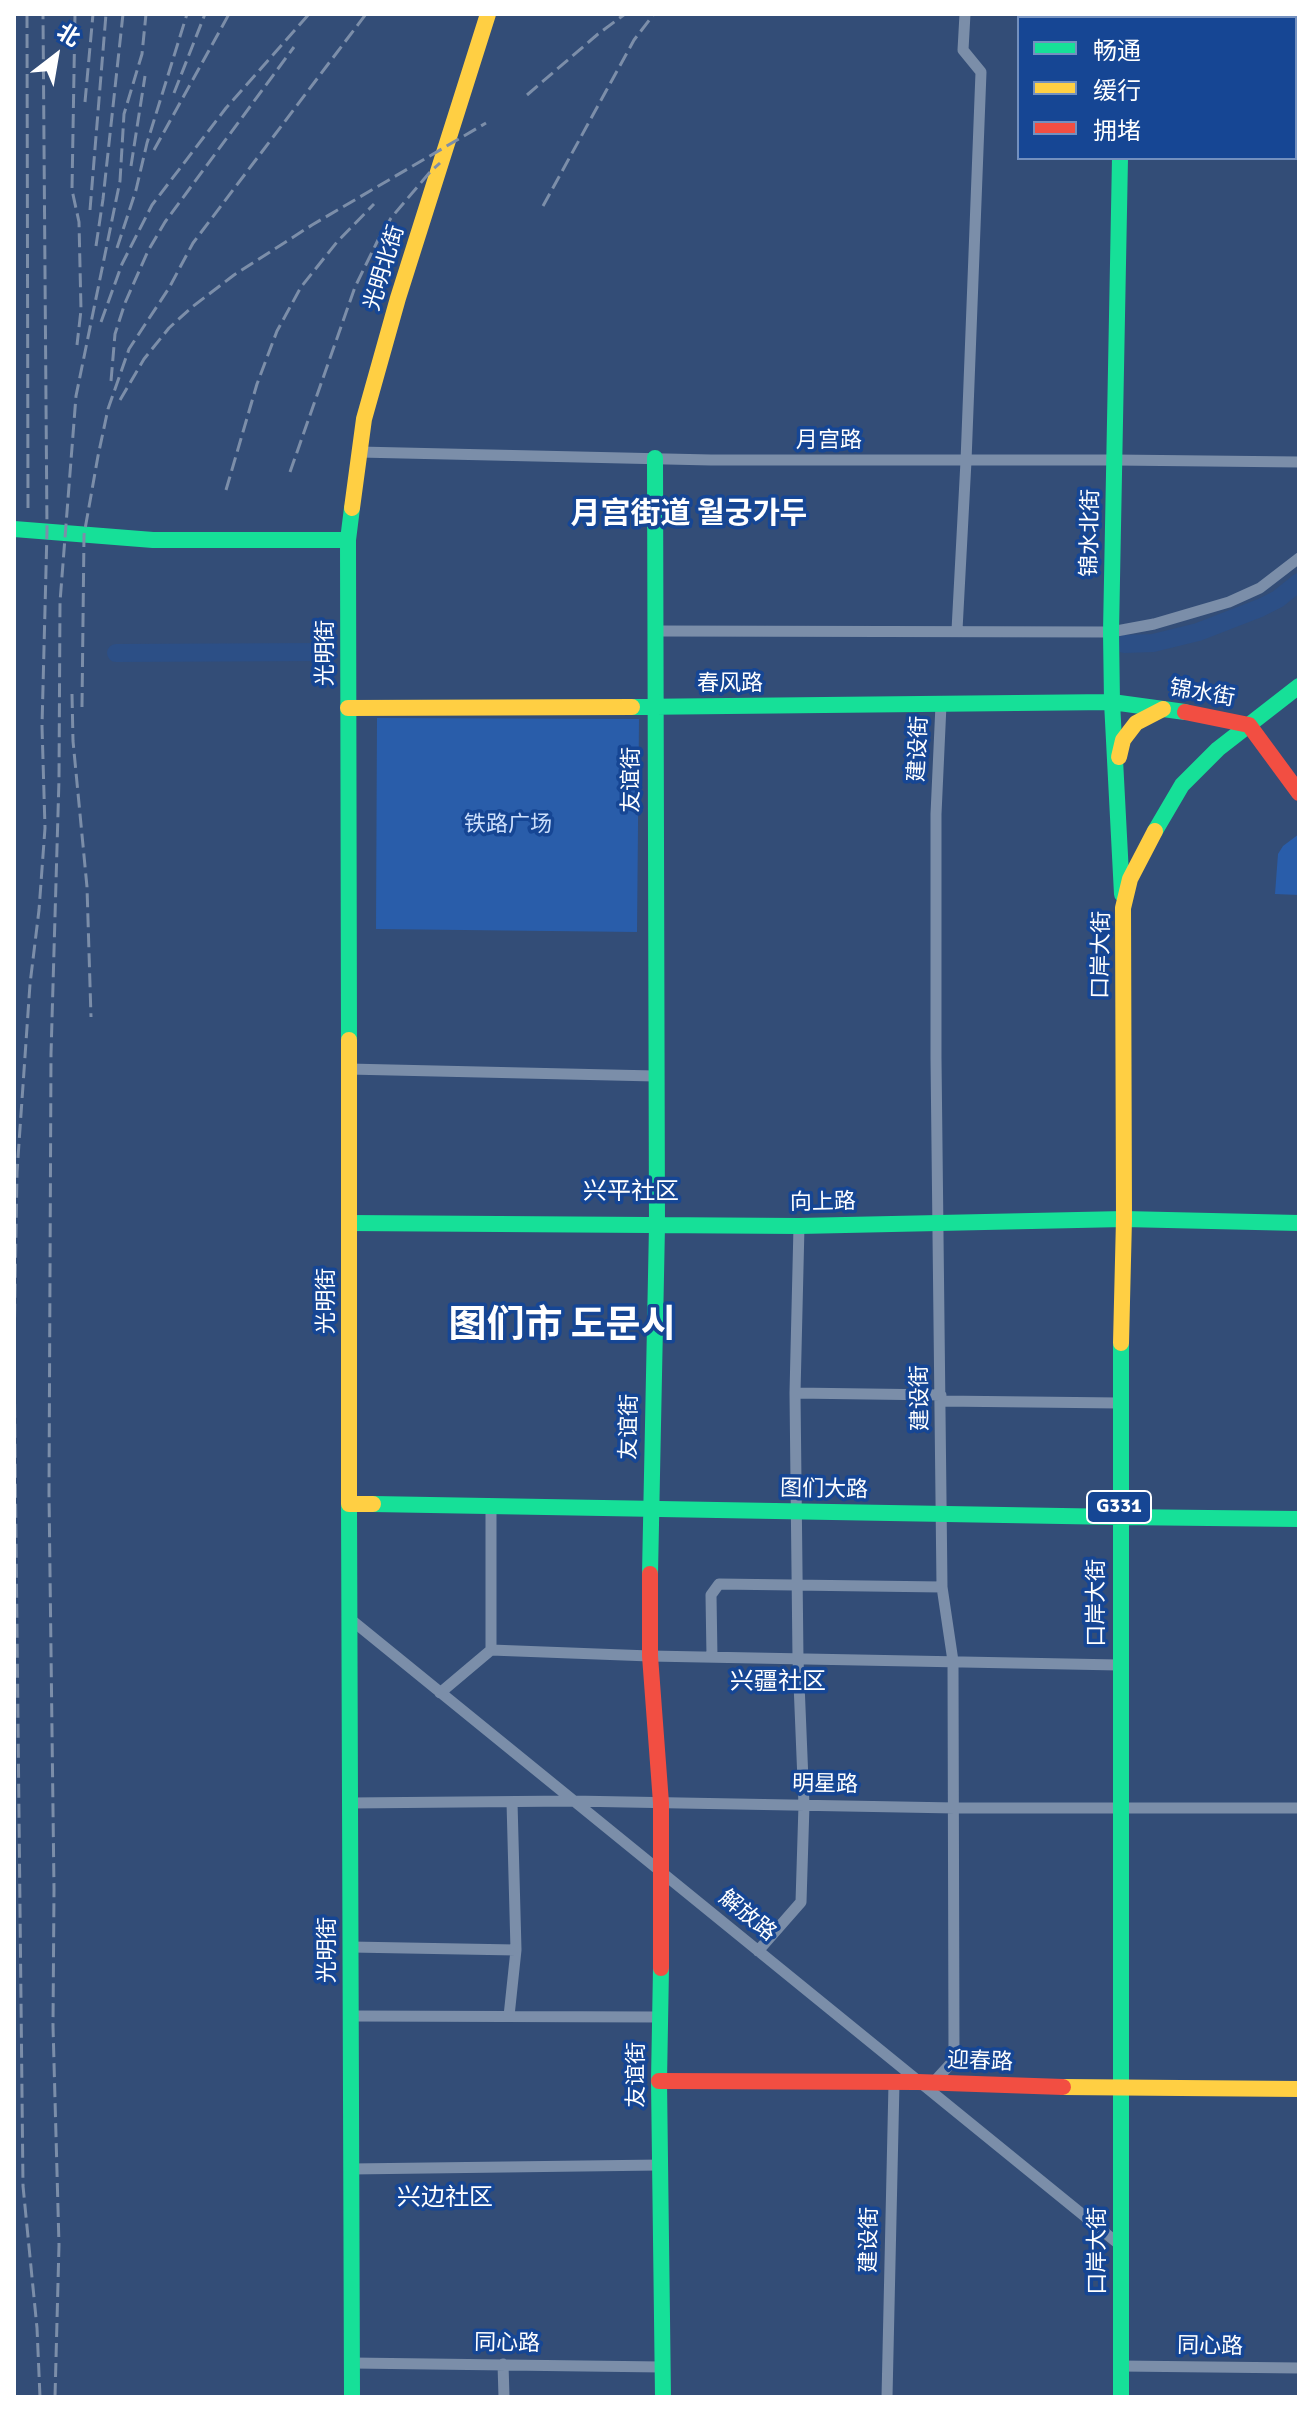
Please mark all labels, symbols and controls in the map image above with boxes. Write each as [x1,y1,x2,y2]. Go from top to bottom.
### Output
north arrow [16,16,96,96]
legend [1017,16,1297,160]
text: 北 [52,18,85,52]
text: 畅通 [1093,36,1141,66]
text: 缓行 [1093,76,1141,106]
text: 拥堵 [1093,116,1141,146]
street label: 光明北街 [360,222,410,314]
street label: 月宫路 [796,428,862,454]
street label: 锦水北街 [1077,489,1105,577]
district label: 月宫街道 월궁가두 [571,497,807,533]
street label: 光明街 [313,620,339,686]
street label: 春风路 [697,671,763,697]
street label: 锦水街 [1167,675,1237,713]
street label: 建设街 [904,715,934,783]
street label: 友谊街 [619,747,645,813]
park label: 铁路广场 [464,812,552,838]
street label: 口岸大街 [1088,911,1116,999]
district label: 兴平社区 [583,1179,679,1207]
street label: 向上路 [790,1189,856,1217]
street label: 光明街 [314,1268,340,1334]
district label: 图们市 도문시 [448,1304,676,1350]
street label: 建设街 [907,1365,935,1431]
street label: 友谊街 [616,1394,644,1460]
street label: 图们大路 [780,1476,868,1504]
road number: G331 [1087,1491,1151,1523]
street label: 口岸大街 [1084,1559,1110,1647]
district label: 兴疆社区 [730,1669,826,1697]
street label: 明星路 [792,1771,858,1799]
street label: 解放路 [713,1885,781,1947]
street label: 光明街 [315,1917,341,1983]
street label: 友谊街 [624,2042,650,2108]
street label: 迎春路 [947,2048,1013,2076]
district label: 兴边社区 [397,2185,493,2213]
street label: 建设街 [856,2207,884,2273]
street label: 口岸大街 [1085,2207,1111,2295]
street label: 同心路 [474,2330,540,2358]
street label: 同心路 [1177,2333,1243,2361]

